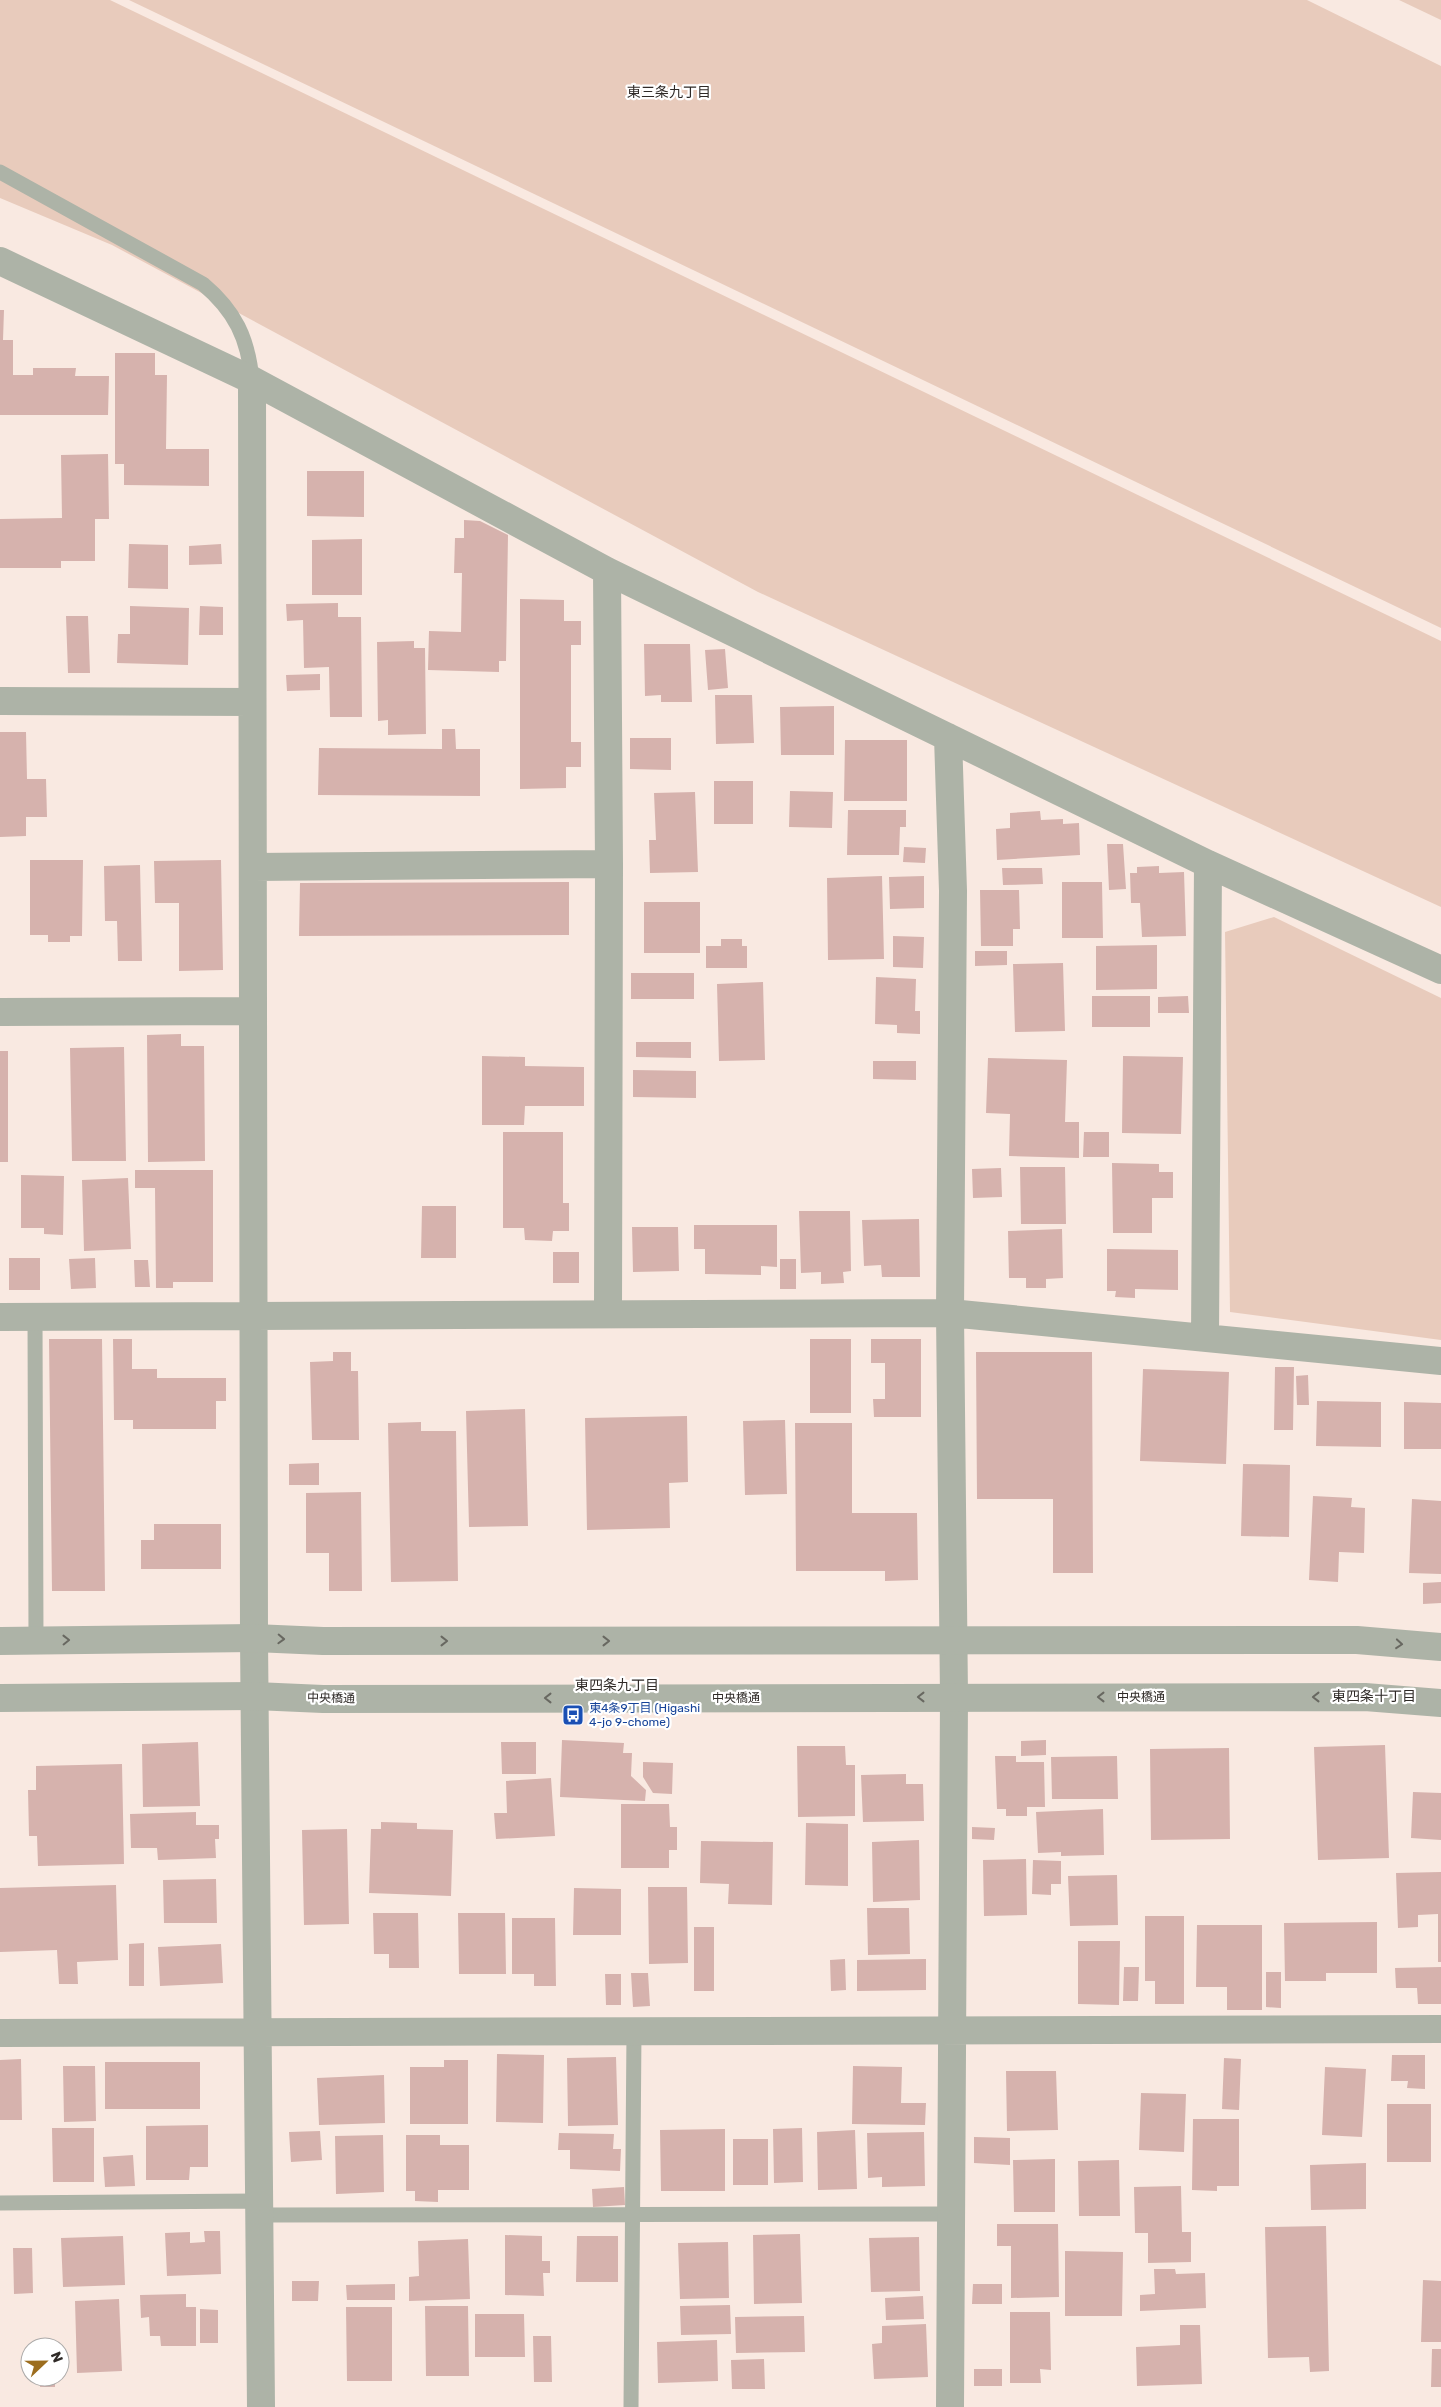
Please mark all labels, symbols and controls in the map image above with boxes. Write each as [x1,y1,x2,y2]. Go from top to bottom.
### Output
district label: 東三条九丁目 [627,84,711,101]
one-way arrow [277,1634,285,1645]
one-way arrow [62,1635,70,1645]
one-way arrow [440,1636,448,1646]
one-way arrow [602,1636,610,1646]
one-way arrow [1396,1638,1404,1649]
district label: 東四条九丁目 [575,1677,659,1694]
district label: 東四条十丁目 [1332,1688,1416,1705]
street label: 中央橋通 [1117,1690,1165,1704]
street label: 中央橋通 [307,1691,355,1705]
street label: 中央橋通 [712,1691,760,1705]
one-way arrow [917,1692,924,1702]
one-way arrow [1097,1692,1104,1702]
one-way arrow [1312,1692,1320,1702]
one-way arrow [544,1693,552,1703]
place label: 東4条9丁目 (Higashi 4-jo 9-chome) [589,1701,700,1729]
bus stop icon: 東4条9丁目 (Higashi 4-jo 9-chome) [561,1703,585,1727]
north arrow [20,2337,70,2387]
text: N [47,2349,66,2365]

